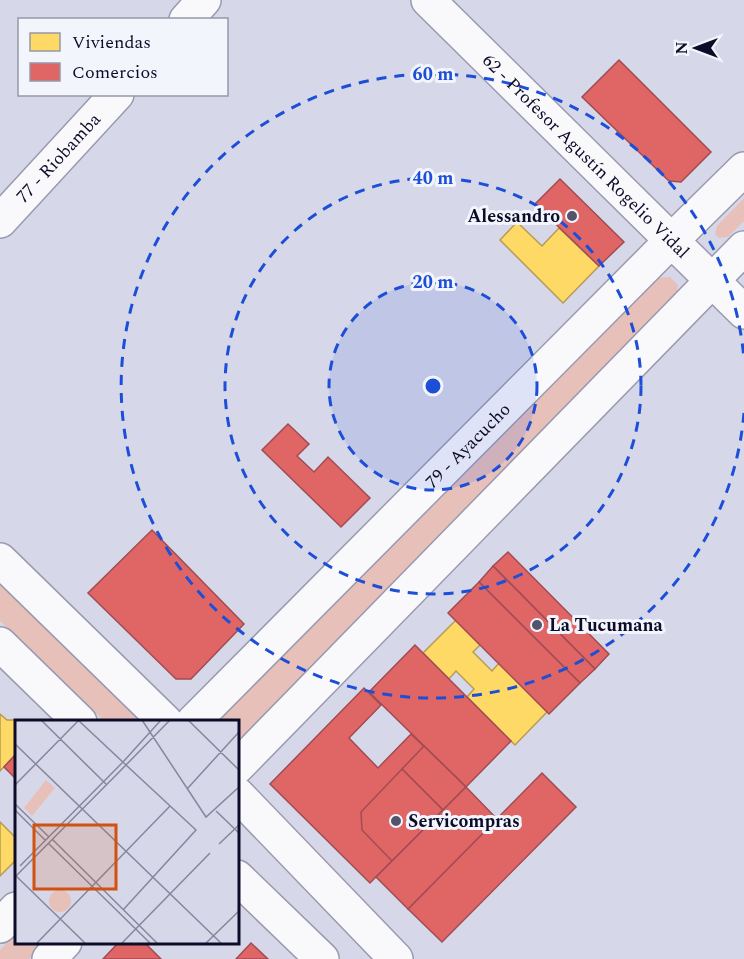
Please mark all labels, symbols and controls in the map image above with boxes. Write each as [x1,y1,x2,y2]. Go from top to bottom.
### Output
legend [18,18,228,96]
north arrow [666,18,726,78]
text: Viviendas [72,29,151,56]
text: N [670,41,694,55]
street label: 62 - Profesor Agustín Rogelio Vidal [476,47,696,265]
text: Comercios [72,59,158,86]
text: 60 m [413,61,453,88]
street label: 77 - Riobamba [10,106,107,209]
text: 40 m [413,165,453,192]
place label: Alessandro [467,203,560,230]
marker: Alessandro [565,209,579,223]
text: 20 m [413,269,453,296]
centre of rings [423,376,443,396]
street label: 79 - Ayacucho [419,396,517,494]
place label: La Tucumana [549,612,663,639]
marker: La Tucumana [530,618,544,632]
inset map [15,720,238,944]
place label: Servicompras [408,808,520,835]
marker: Servicompras [389,814,403,828]

